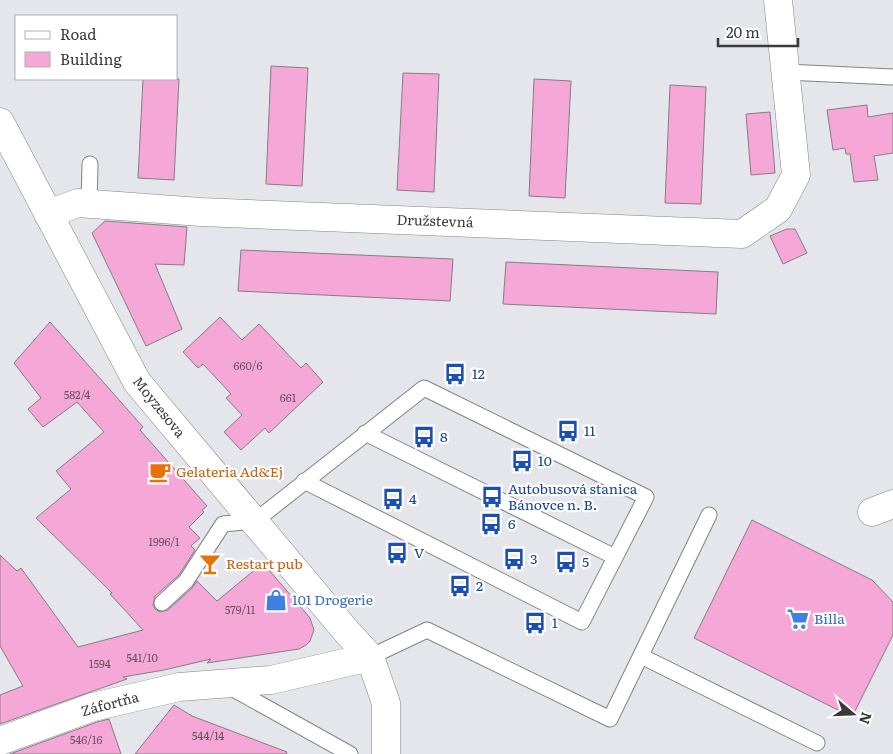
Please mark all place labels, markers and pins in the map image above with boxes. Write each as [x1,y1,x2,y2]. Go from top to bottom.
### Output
bus stop icon: 12 [442,361,468,387]
place label: 12 [472,363,485,383]
bus stop icon: 11 [555,418,581,444]
place label: 11 [584,420,596,440]
bus stop icon: 8 [411,424,437,450]
place label: 8 [440,426,448,446]
bus stop icon: 10 [509,448,535,474]
place label: 10 [538,450,552,470]
cafe icon: Gelateria Ad&Ej [147,459,173,485]
place label: Gelateria Ad&Ej [176,461,283,481]
place label: Autobusová stanica Bánovce n. B. [508,478,638,514]
bus stop icon: Autobusová stanica Bánovce n. B. [479,484,505,510]
bus stop icon: 4 [380,486,406,512]
place label: 4 [409,488,417,508]
bus stop icon: 6 [478,511,504,537]
place label: 6 [508,513,516,533]
bus stop icon: V [384,540,410,566]
place label: V [414,542,425,562]
bus stop icon: 3 [501,546,527,572]
place label: 3 [530,548,538,568]
bus stop icon: 5 [553,549,579,575]
bar icon: Restart pub [197,551,223,577]
place label: 5 [582,551,589,571]
place label: Restart pub [226,553,303,573]
bus stop icon: 2 [447,573,473,599]
place label: 2 [476,575,483,595]
shop icon: 101 Drogerie [263,587,289,613]
place label: 101 Drogerie [292,589,373,609]
supermarket icon: Billa [785,606,811,632]
place label: Billa [814,608,845,628]
bus stop icon: 1 [522,610,548,636]
place label: 1 [552,612,558,632]

